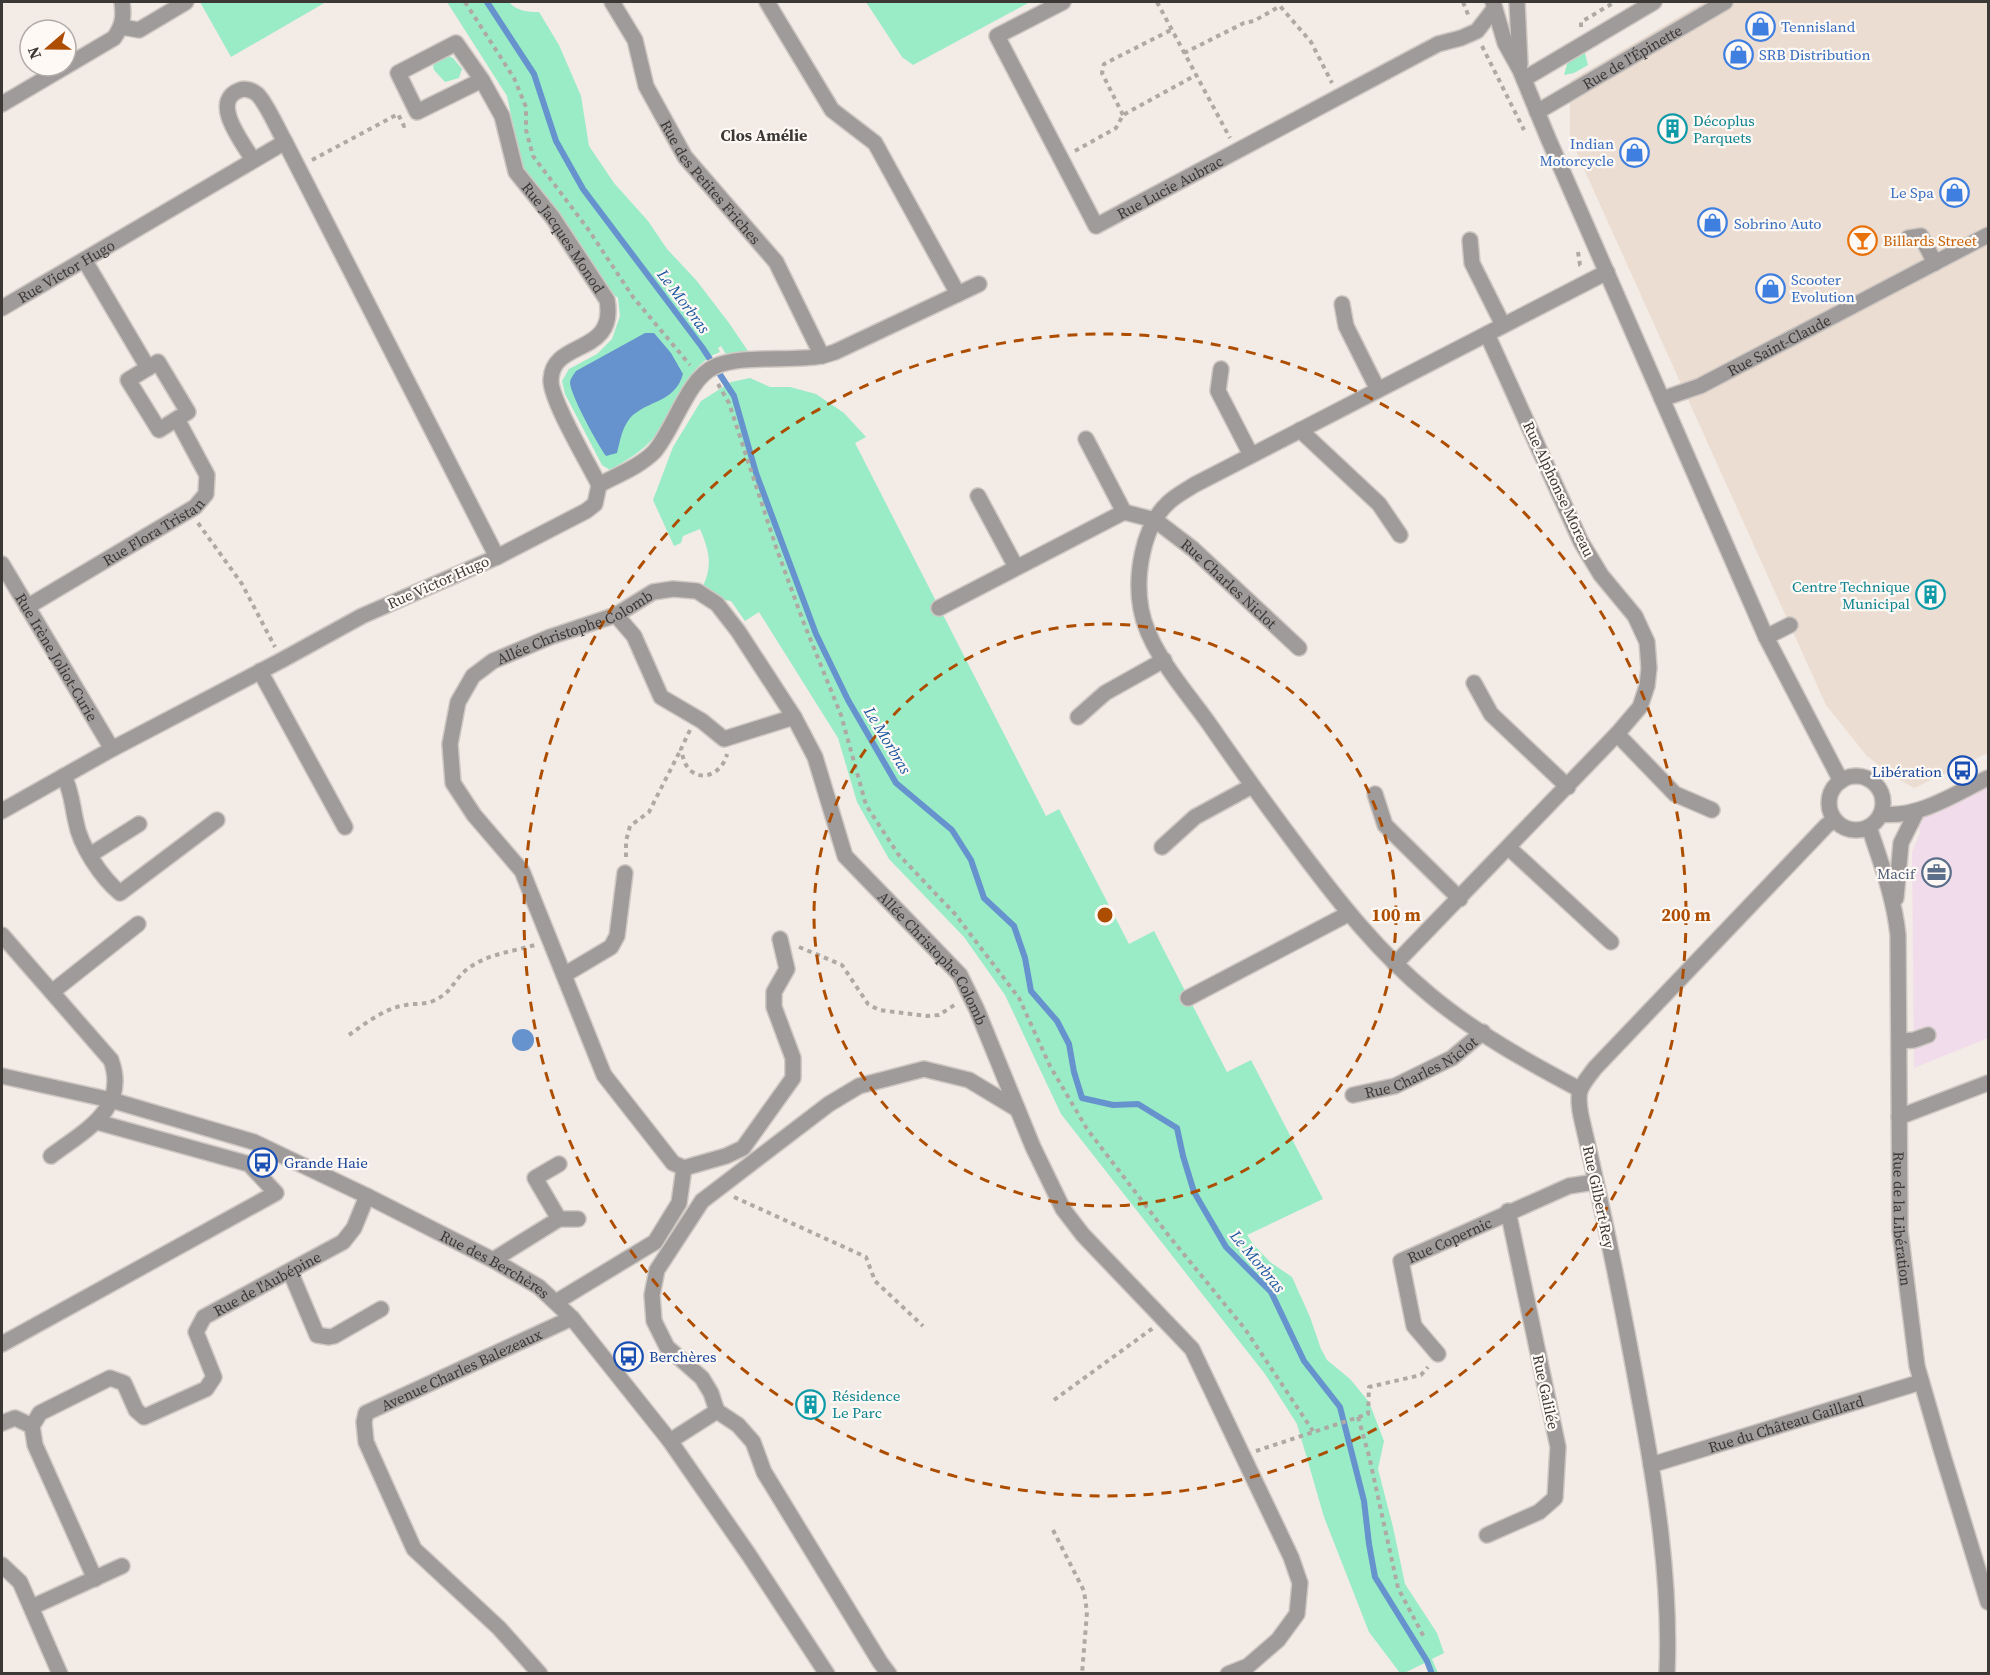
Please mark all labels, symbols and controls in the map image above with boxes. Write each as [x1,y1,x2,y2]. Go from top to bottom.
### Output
shop icon: Tennisland [1744,10,1776,42]
place label: Tennisland [1781,16,1856,37]
north arrow [18,18,78,78]
street label: Rue de l'Épinette [1578,19,1686,94]
shop icon: SRB Distribution [1722,38,1754,70]
text: N [21,44,46,62]
place label: SRB Distribution [1759,44,1870,65]
place label: Décoplus Parquets [1693,110,1755,148]
building icon: Décoplus Parquets [1656,113,1688,145]
street label: Rue des Petites Friches [656,116,766,248]
district label: Clos Amélie [721,124,807,146]
place label: Indian Motorcycle [1539,133,1614,171]
shop icon: Indian Motorcycle [1619,136,1651,168]
street label: Rue Lucie Aubrac [1113,150,1227,224]
shop icon: Le Spa [1939,176,1971,208]
street label: Rue Jacques Monod [517,177,610,297]
place label: Le Spa [1890,182,1934,203]
shop icon: Sobrino Auto [1697,207,1729,239]
place label: Sobrino Auto [1734,213,1822,234]
bar icon: Billards Street [1846,224,1878,256]
place label: Billards Street [1883,230,1977,251]
street label: Rue Victor Hugo [13,234,118,307]
water label: Le Morbras [652,264,716,338]
place label: Scooter Evolution [1791,269,1855,307]
shop icon: Scooter Evolution [1754,272,1786,304]
street label: Rue Saint-Claude [1723,309,1834,381]
street label: Rue Alphonse Moreau [1518,418,1600,561]
street label: Rue Flora Tristan [98,493,209,570]
street label: Rue Charles Niclot [1177,533,1282,633]
street label: Rue Victor Hugo [384,550,492,614]
place label: Centre Technique Municipal [1792,576,1911,614]
building icon: Centre Technique Municipal [1915,579,1947,611]
street label: Allée Christophe Colomb [493,585,656,669]
street label: Rue Irène Joliot-Curie [11,589,104,725]
water label: Le Morbras [859,701,917,778]
bus stop icon: Libération [1947,755,1979,787]
place label: Libération [1872,761,1942,782]
office icon: Macif [1920,857,1952,889]
place label: Macif [1877,863,1917,884]
street label: Allée Christophe Colomb [873,886,992,1028]
text: 100 m [1371,902,1421,927]
text: 200 m [1661,902,1711,927]
centre of rings [1095,905,1115,925]
street label: Rue Charles Niclot [1363,1031,1481,1103]
street label: Rue Gilbert Rey [1578,1144,1620,1251]
bus stop icon: Grande Haie [247,1146,279,1178]
street label: Rue de la Libération [1889,1151,1917,1287]
place label: Grande Haie [284,1152,368,1173]
street label: Rue Copernic [1404,1211,1495,1268]
street label: Rue des Berchères [437,1224,555,1303]
water label: Le Morbras [1225,1224,1291,1297]
street label: Rue de l'Aubépine [209,1245,325,1321]
street label: Avenue Charles Balezeaux [377,1323,545,1415]
bus stop icon: Berchères [612,1340,644,1372]
place label: Berchères [649,1346,716,1367]
street label: Rue Galilée [1528,1353,1564,1432]
place label: Résidence Le Parc [832,1385,901,1423]
building icon: Résidence Le Parc [795,1388,827,1420]
street label: Rue du Château Gaillard [1705,1390,1867,1457]

